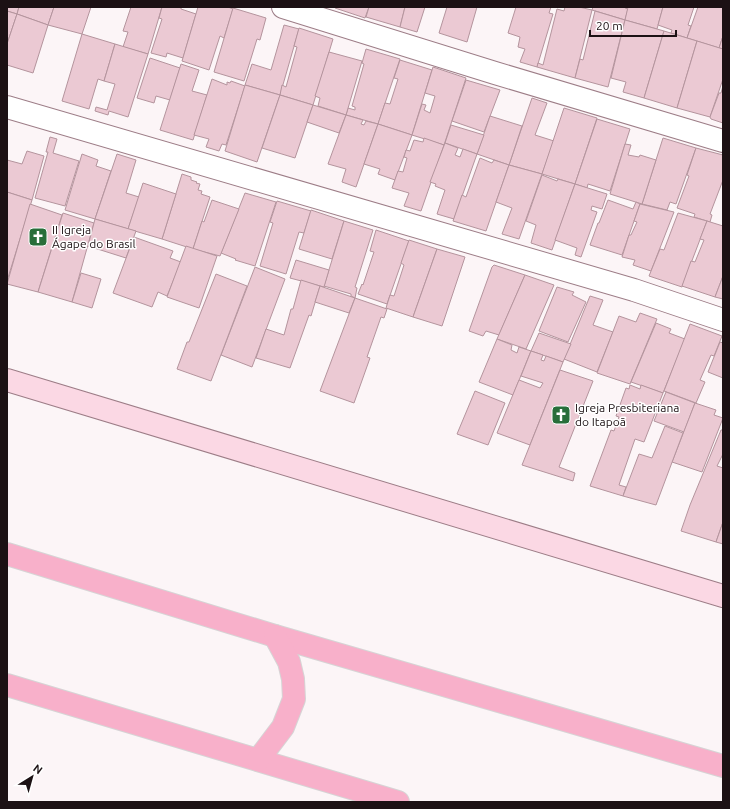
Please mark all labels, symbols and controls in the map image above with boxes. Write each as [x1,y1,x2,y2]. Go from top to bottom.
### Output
scale bar [590,12,676,38]
text: 20 m [596,19,623,32]
place label: II Igreja Ágape do Brasil [52,223,136,250]
church icon: II Igreja Ágape do Brasil [27,226,49,248]
place label: Igreja Presbiteriana do Itapoã [575,401,679,428]
church icon: Igreja Presbiteriana do Itapoã [550,404,572,426]
north arrow [12,757,52,797]
text: N [31,762,45,776]

